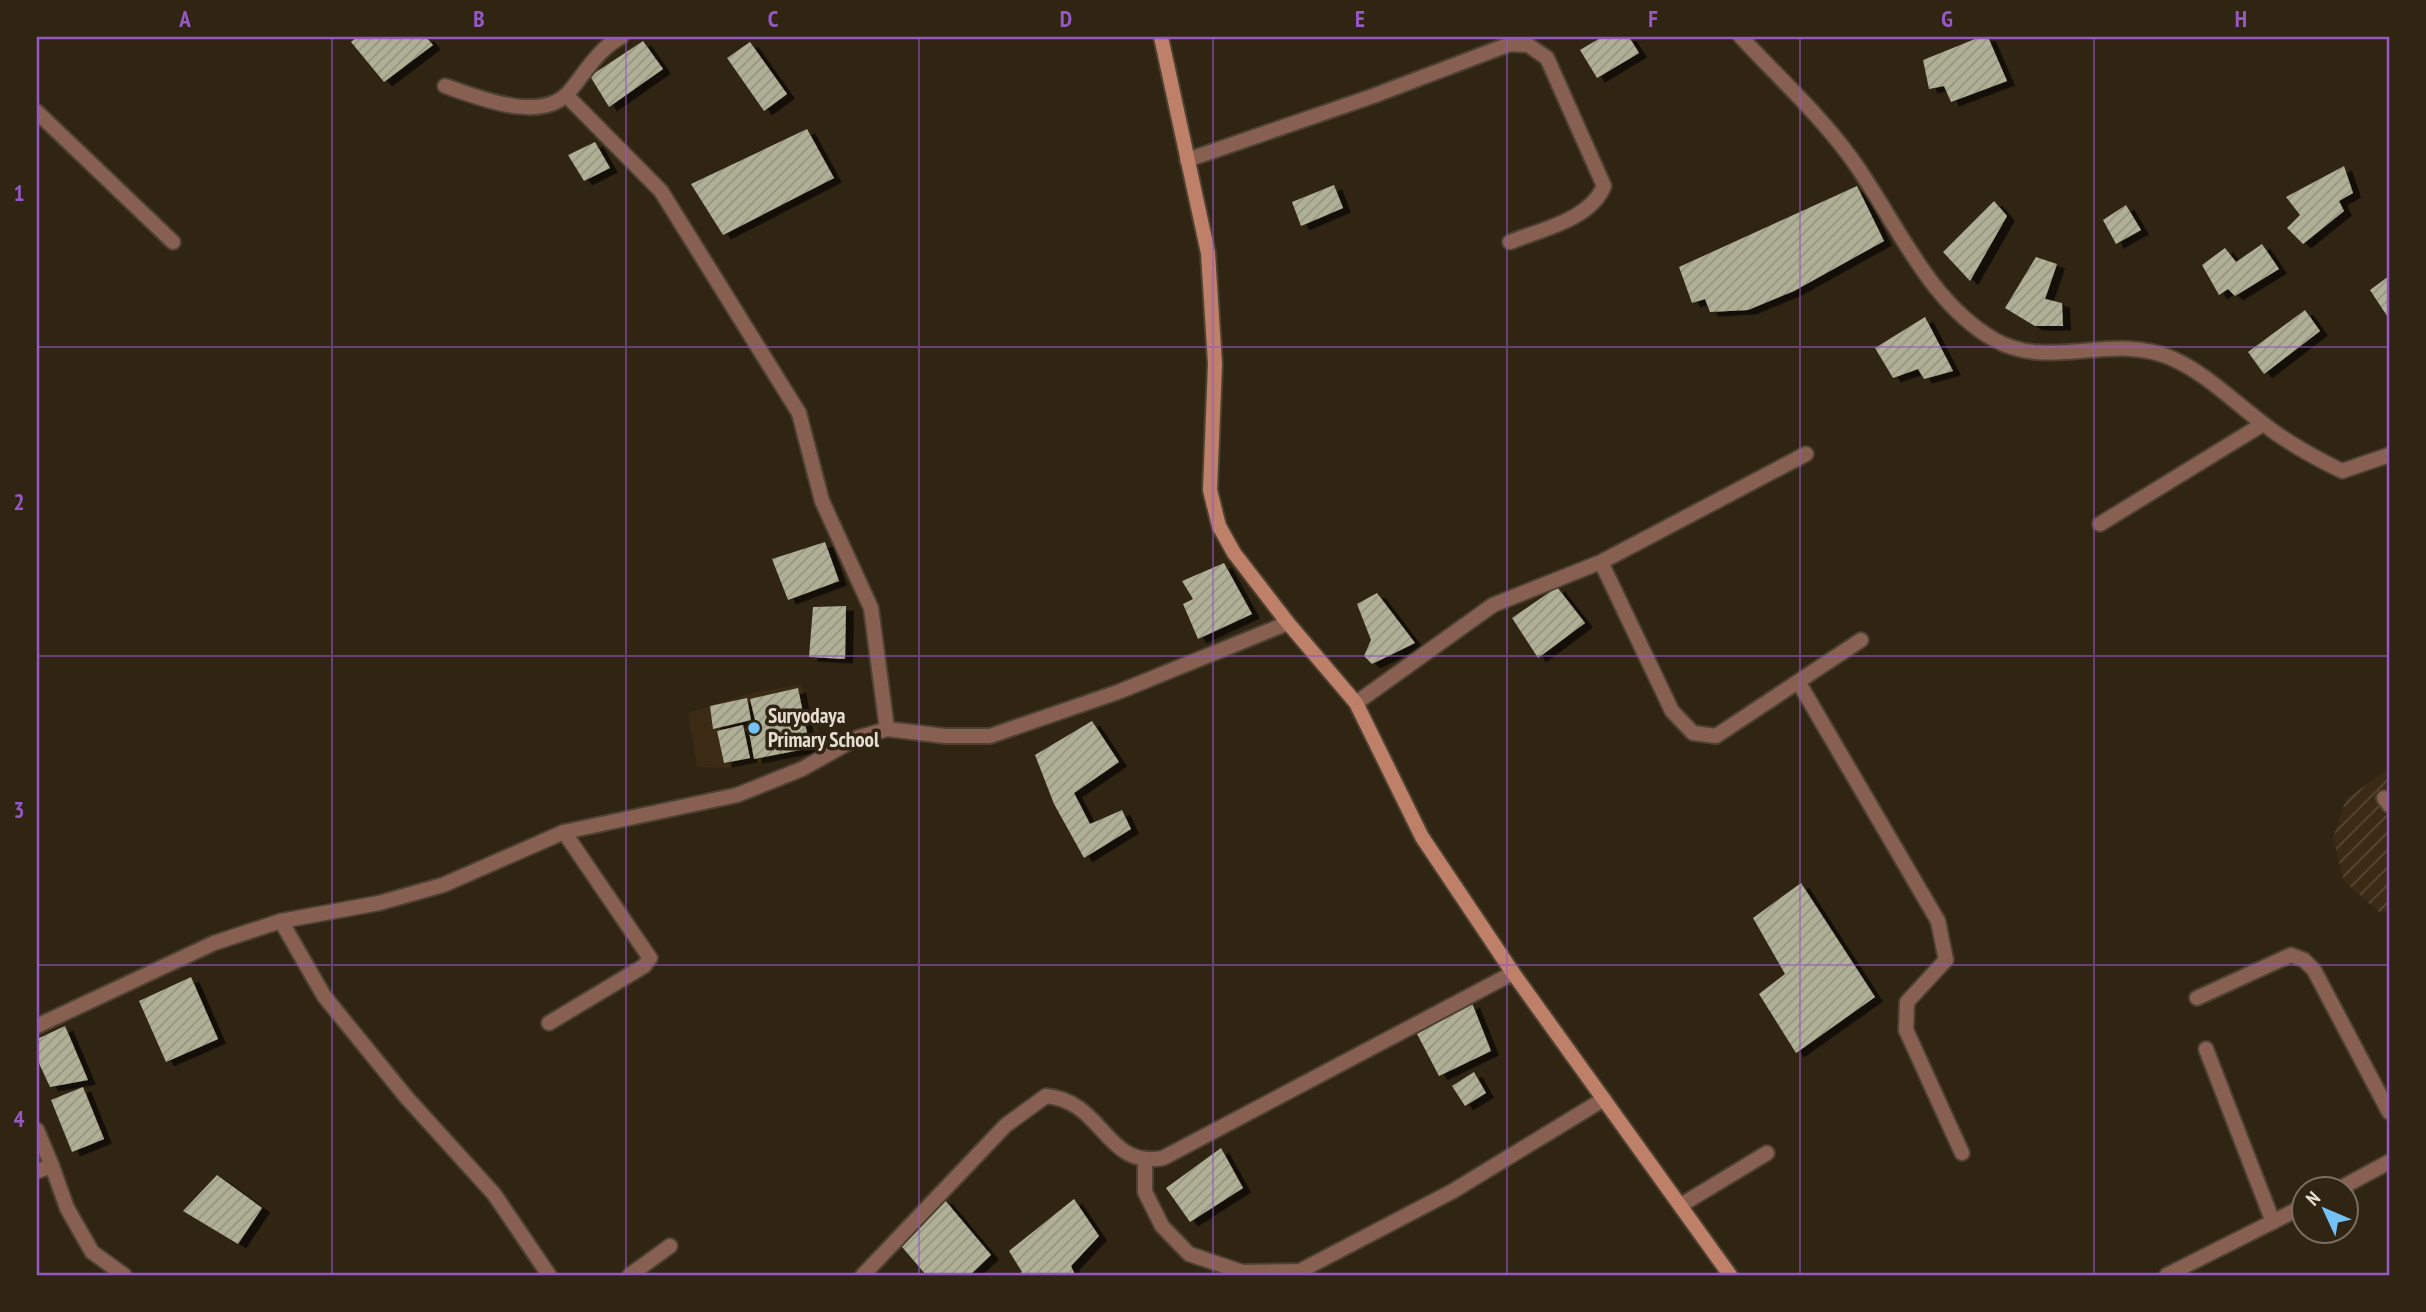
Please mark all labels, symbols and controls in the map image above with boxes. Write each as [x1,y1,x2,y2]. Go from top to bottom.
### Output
text: A [178,4,191,33]
text: B [473,4,485,33]
text: C [768,4,779,33]
text: D [1060,4,1072,33]
text: E [1355,4,1365,33]
text: F [1648,4,1658,33]
text: G [1941,4,1953,33]
text: H [2235,4,2247,33]
text: 1 [14,178,25,207]
text: 2 [14,487,25,516]
place label: Suryodaya Primary School [768,702,880,753]
marker: Suryodaya Primary School [746,720,762,736]
text: 3 [14,795,25,824]
text: 4 [14,1104,25,1133]
north arrow [2290,1176,2360,1246]
text: N [2301,1186,2325,1210]

